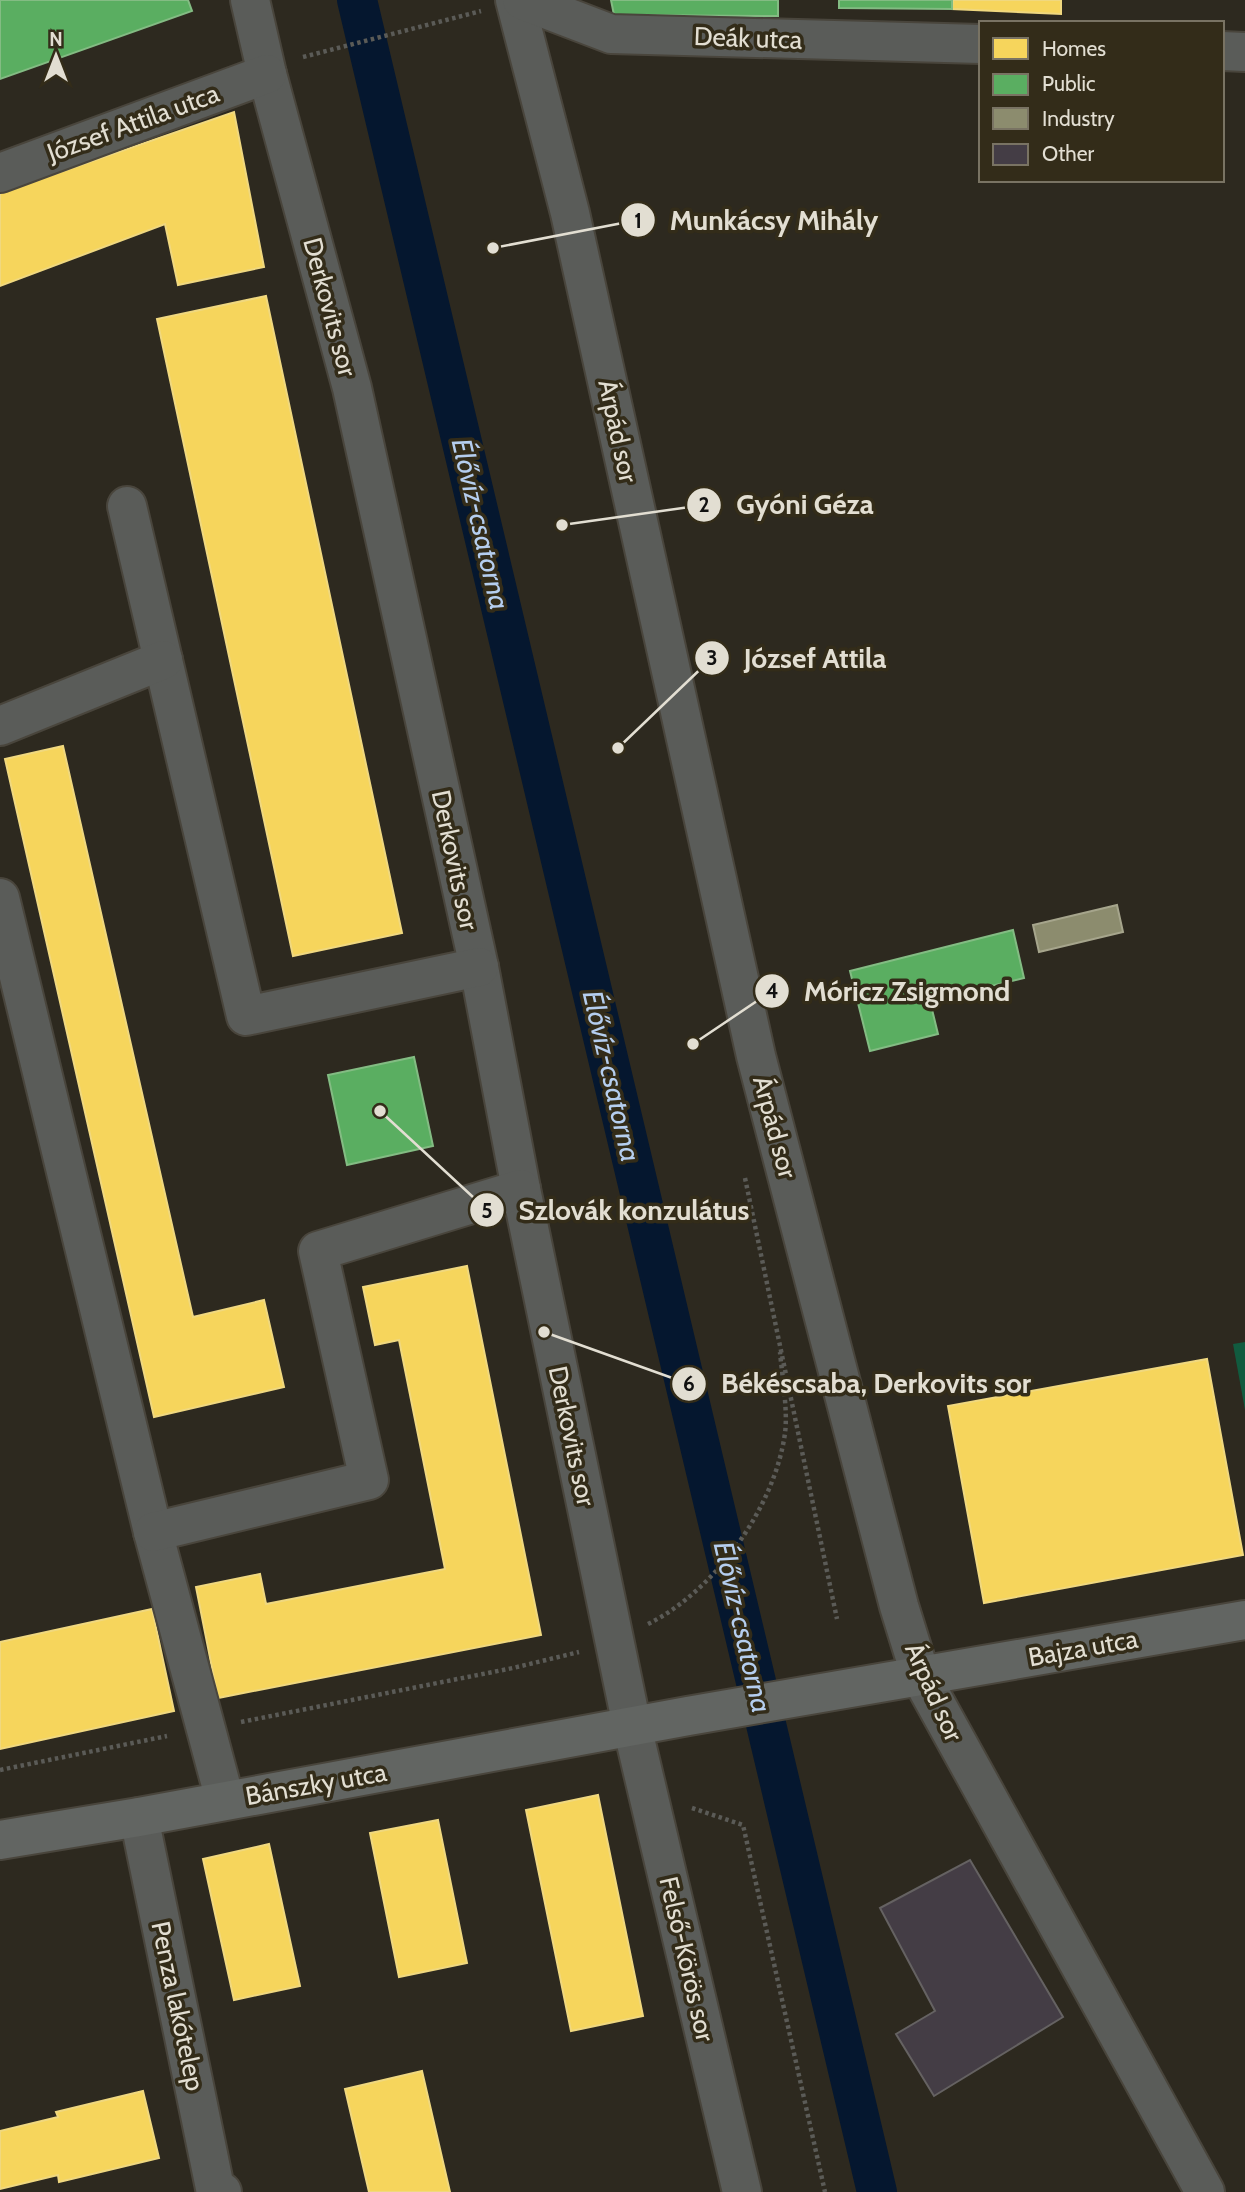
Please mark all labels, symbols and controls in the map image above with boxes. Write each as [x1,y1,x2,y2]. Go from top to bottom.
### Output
street label: Deák utca [693,20,803,56]
north arrow [21,21,91,91]
legend [979,21,1224,182]
text: N [49,28,63,51]
text: Homes [1042,36,1106,61]
text: Public [1042,71,1096,96]
street label: József Attila utca [42,77,224,169]
text: Industry [1042,106,1115,131]
text: Other [1042,141,1094,166]
callout: Munkácsy Mihály [621,196,892,245]
text: Munkácsy Mihály [670,203,878,237]
text: 1 [634,208,642,233]
street label: Derkovits sor [296,234,364,381]
street label: Árpád sor [591,376,645,486]
water label: Élővíz-csatorna [445,435,518,613]
callout: Gyóni Géza [687,480,887,529]
text: Gyóni Géza [736,487,874,521]
text: 2 [698,492,710,517]
callout: József Attila [695,634,900,683]
text: József Attila [743,641,886,675]
text: 3 [706,645,718,670]
street label: Derkovits sor [425,787,486,934]
callout: Móricz Zsigmond [755,967,1024,1016]
text: Móricz Zsigmond [804,974,1010,1008]
text: 4 [765,978,779,1003]
water label: Élővíz-csatorna [576,987,649,1165]
street label: Árpád sor [746,1072,804,1182]
callout: Szlovák konzulátus [469,1186,763,1235]
text: Szlovák konzulátus [519,1193,750,1227]
text: 5 [481,1198,493,1223]
callout: Békéscsaba, Derkovits sor [672,1359,1045,1408]
street label: Derkovits sor [542,1363,603,1510]
text: Békéscsaba, Derkovits sor [721,1366,1032,1400]
text: 6 [683,1371,695,1396]
water label: Élővíz-csatorna [707,1538,780,1716]
street label: Bajza utca [1026,1623,1141,1673]
street label: Árpád sor [898,1638,970,1747]
street label: Bánszky utca [243,1756,390,1812]
street label: Felső-Körös sor [652,1873,722,2045]
street label: Penza lakótelep [144,1918,212,2094]

